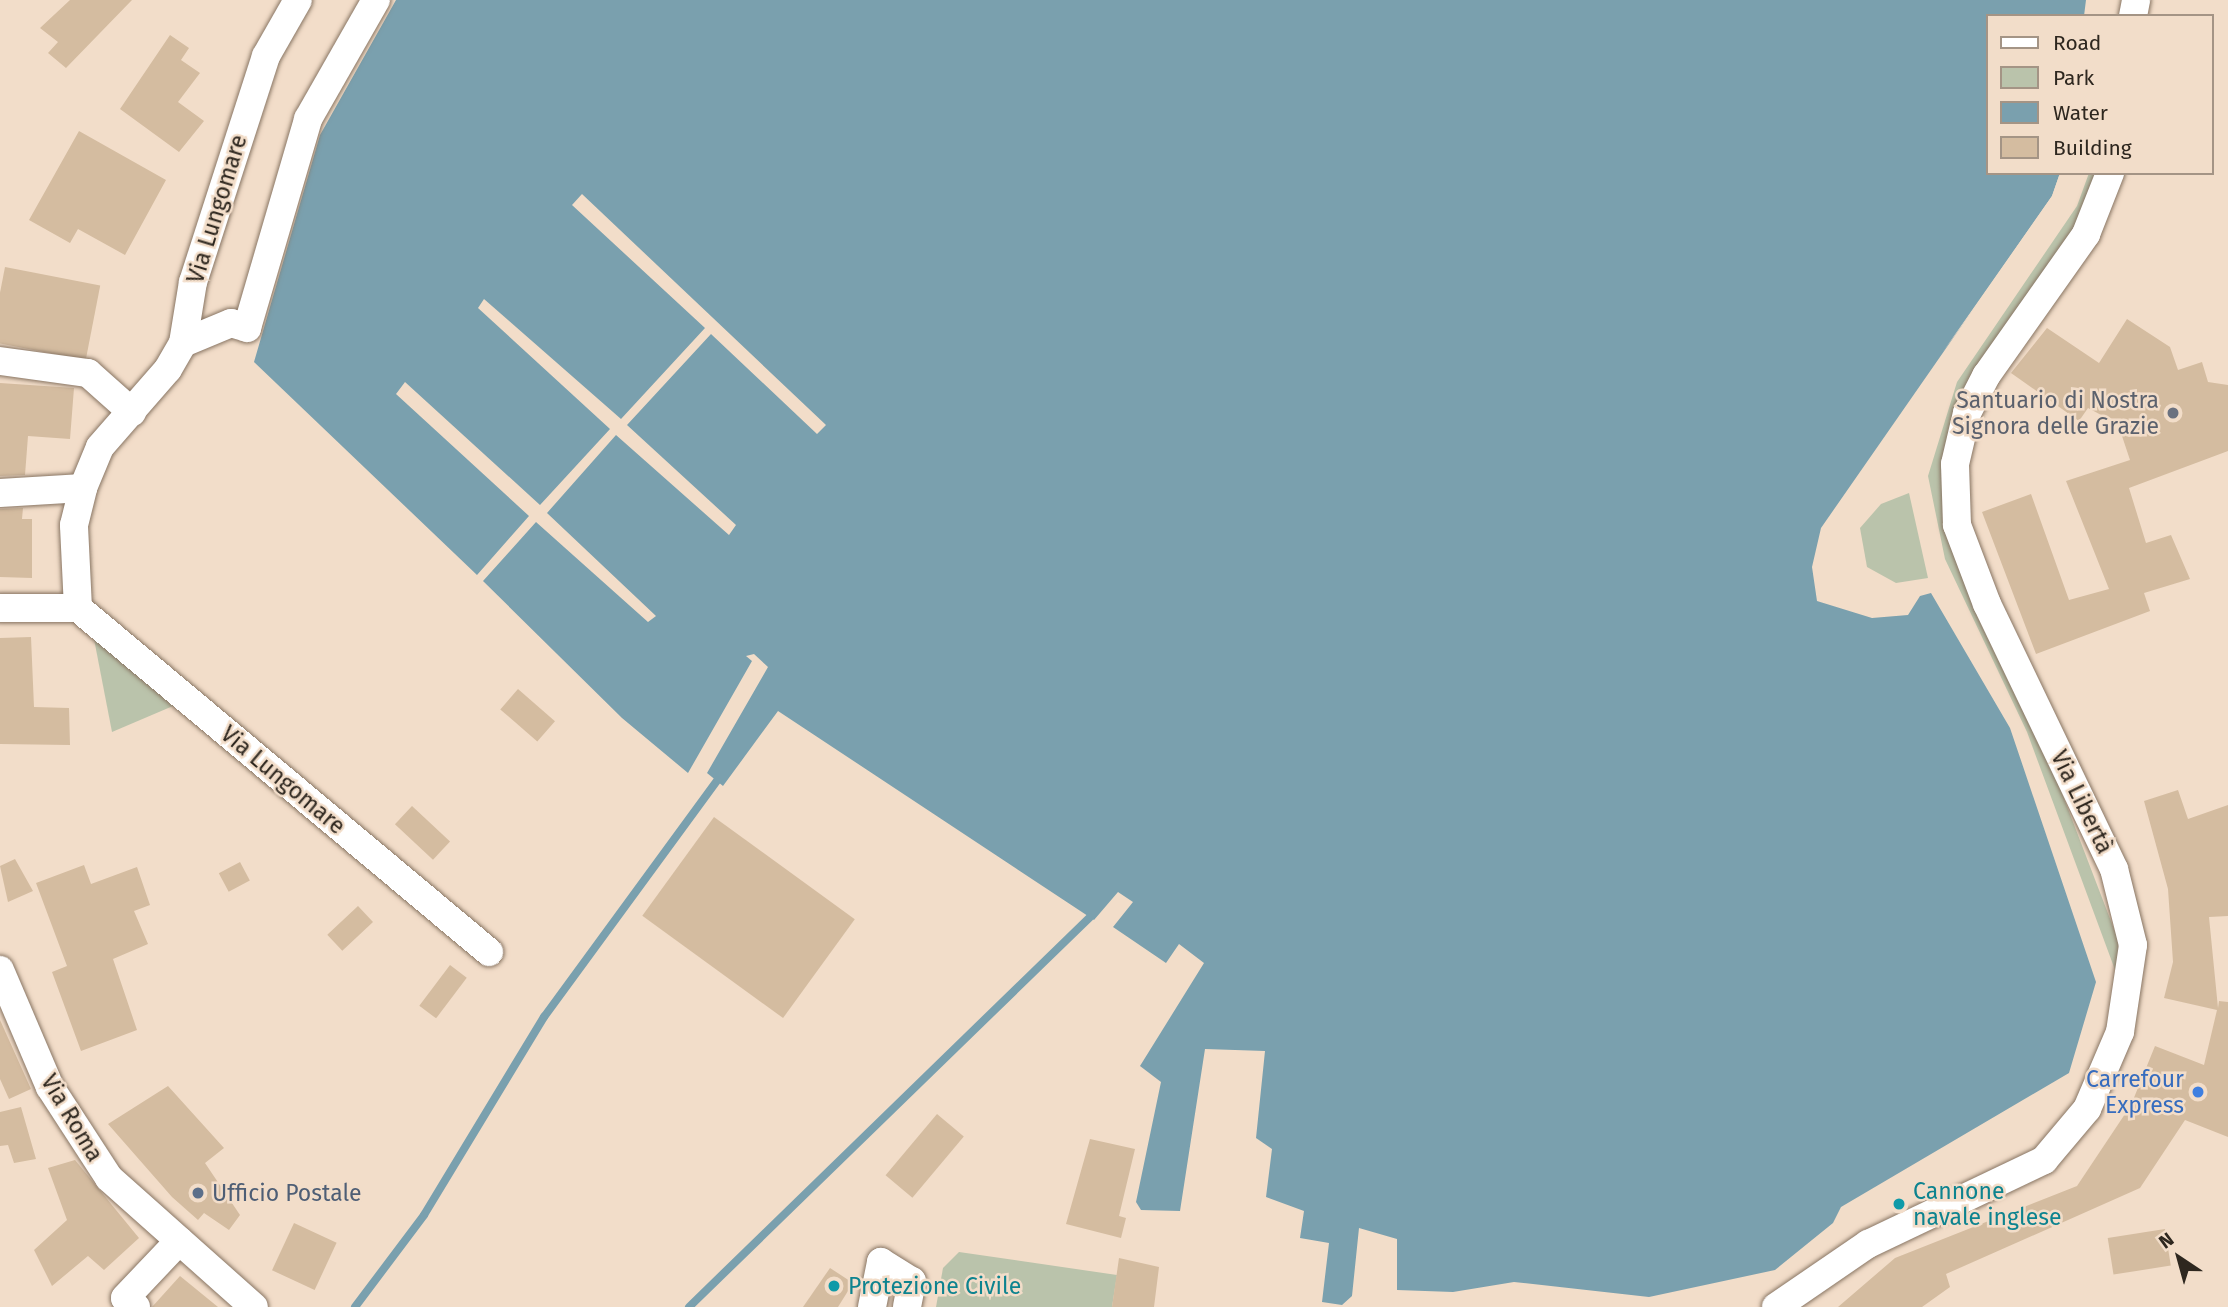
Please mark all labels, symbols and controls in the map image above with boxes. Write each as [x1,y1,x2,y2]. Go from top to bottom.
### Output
legend [1986,14,2214,175]
text: Road [2053,30,2101,56]
text: Park [2053,65,2094,91]
text: Water [2053,100,2108,126]
street label: Via Lungomare [181,131,253,287]
text: Building [2053,135,2132,161]
place label: Santuario di Nostra Signora delle Grazie [1952,386,2159,440]
marker: Santuario di Nostra Signora delle Grazie [2165,405,2181,421]
street label: Via Lungomare [215,720,351,840]
street label: Via Libertà [2045,746,2119,858]
place label: Carrefour Express [2086,1065,2184,1119]
street label: Via Roma [35,1069,109,1167]
marker: Carrefour Express [2190,1084,2206,1100]
place label: Cannone navale inglese [1913,1177,2061,1231]
place label: Ufficio Postale [212,1179,362,1207]
marker: Ufficio Postale [190,1185,206,1201]
marker: Cannone navale inglese [1891,1196,1907,1212]
north arrow [2144,1223,2214,1293]
text: N [2154,1228,2178,1254]
place label: Protezione Civile [848,1272,1021,1300]
marker: Protezione Civile [826,1278,842,1294]

